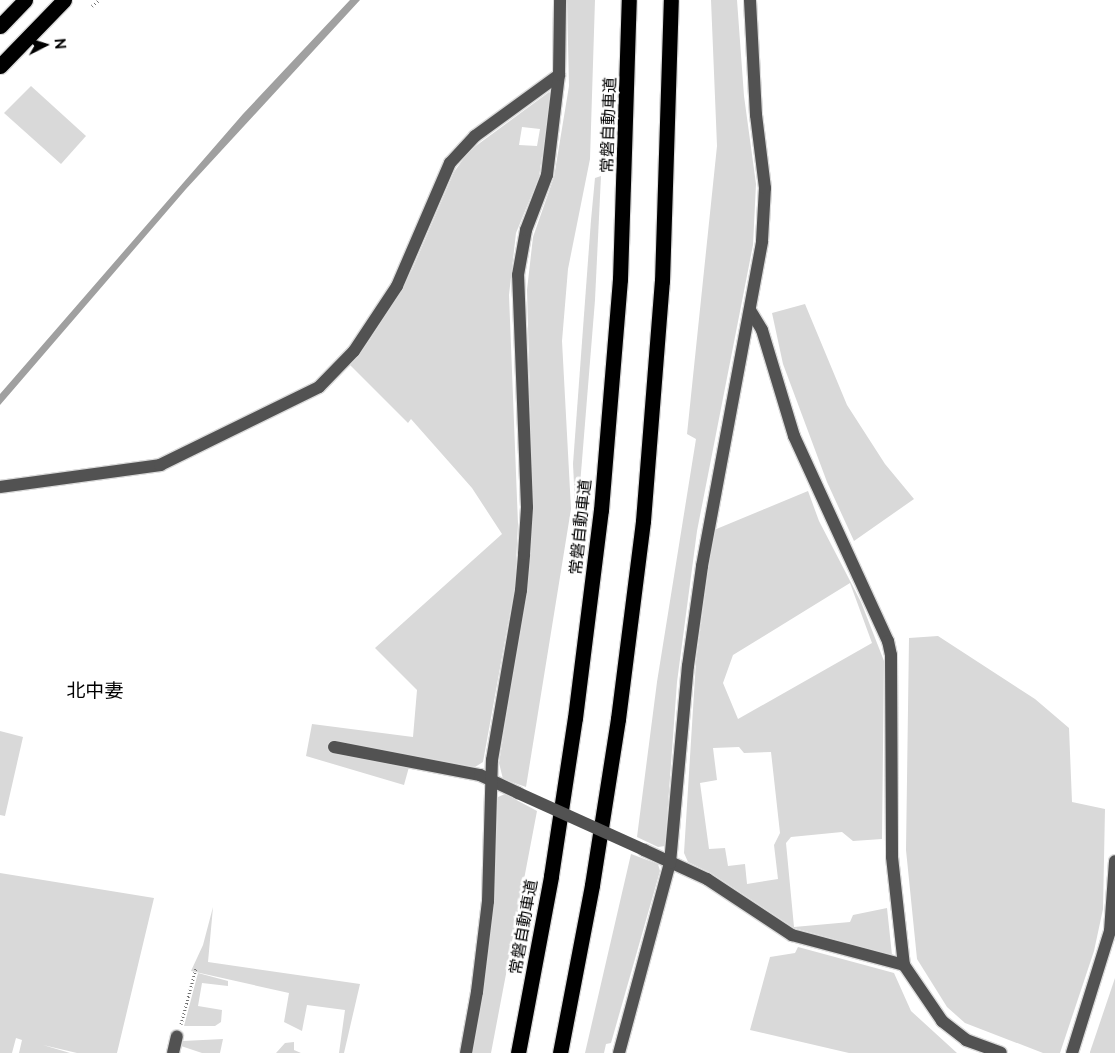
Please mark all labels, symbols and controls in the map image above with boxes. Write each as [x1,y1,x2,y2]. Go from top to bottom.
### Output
north arrow [20,20,70,70]
text: N [52,38,68,50]
street label: 常磐自動車道 [598,77,620,173]
street label: 常磐自動車道 [566,478,596,576]
district label: 北中妻 [67,680,123,702]
street label: 常磐自動車道 [506,878,542,976]

